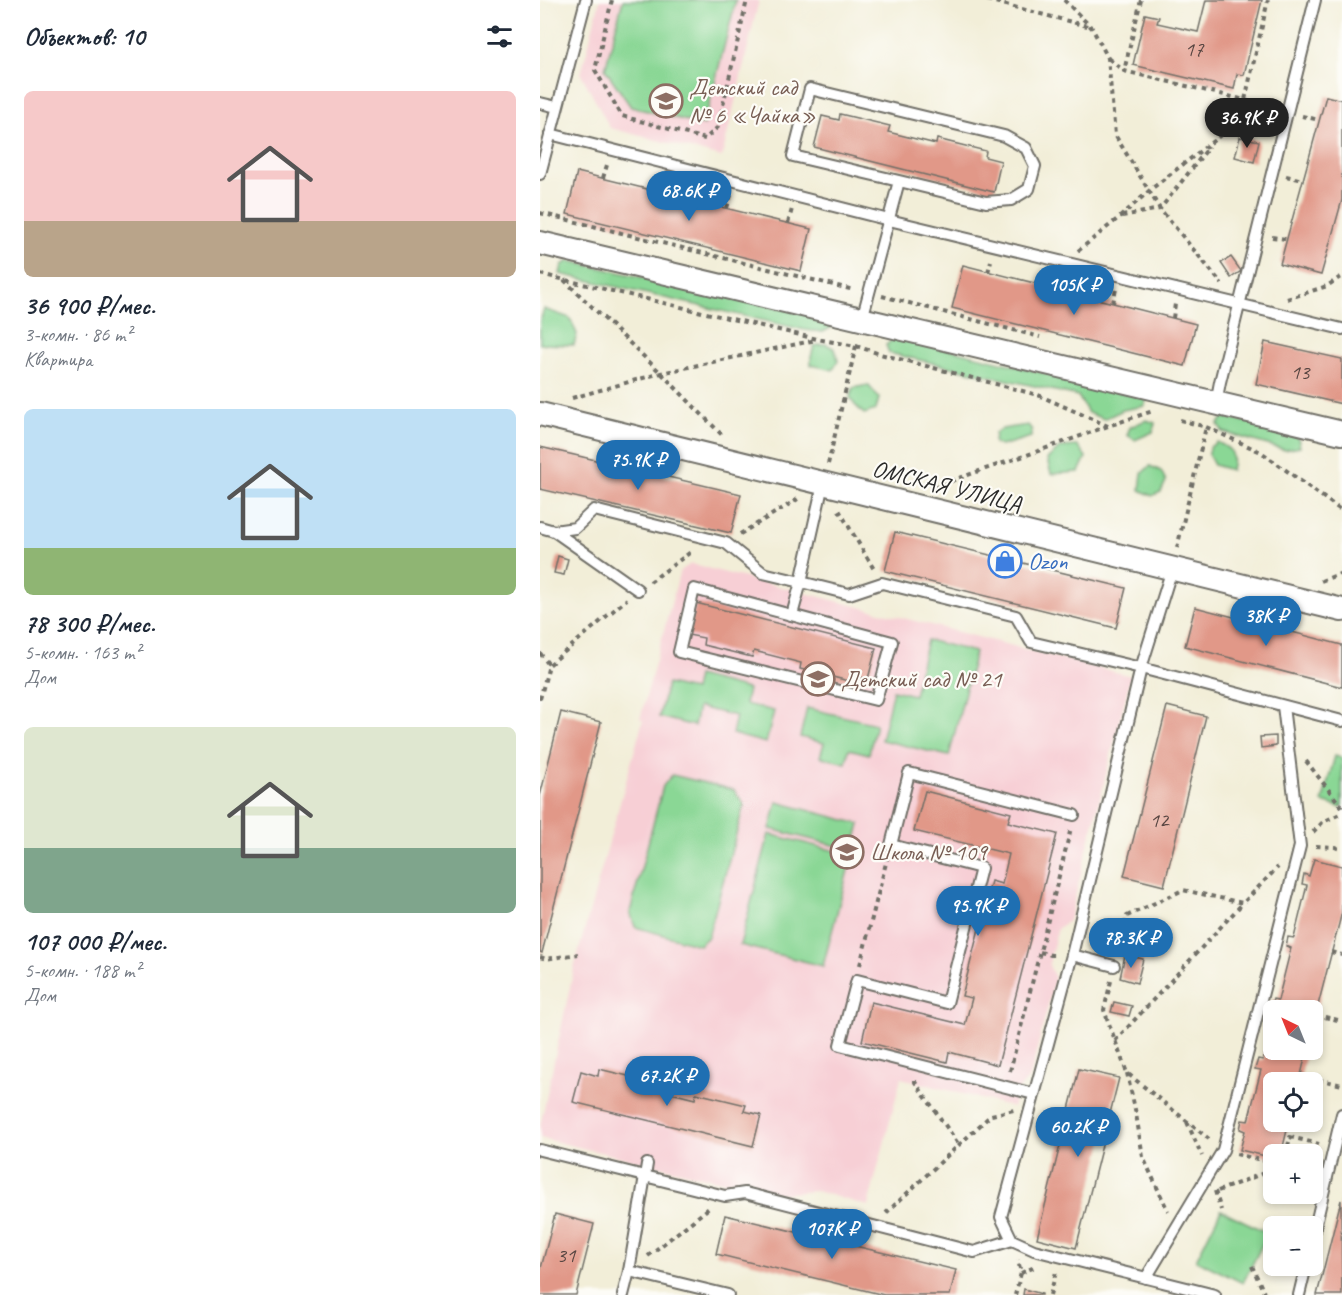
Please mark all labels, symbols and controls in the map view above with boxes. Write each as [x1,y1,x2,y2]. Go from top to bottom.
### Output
text: Объектов: 10 [24,20,144,53]
icon: filters [483,20,516,53]
house number: 17 [1185,36,1205,62]
place label: Детский сад № 6 «Чайка» [689,72,816,130]
school or university icon: Детский сад № 6 «Чайка» [648,83,684,119]
pin: 36.9K ₽ [1192,98,1302,149]
text: 36.9K ₽ [1219,105,1275,130]
icon: home [216,130,324,238]
pin: 68.6K ₽ [634,171,744,222]
text: 68.6K ₽ [660,178,718,203]
pin: 105K ₽ [1025,265,1123,316]
text: 105K ₽ [1048,272,1100,297]
text: 36 900 ₽/мес. [24,289,155,322]
text: 3-комн. · 86 m² [24,322,132,347]
text: Квартира [24,347,92,372]
house number: 13 [1291,359,1311,385]
pin: 75.9K ₽ [583,440,693,491]
text: 75.9K ₽ [610,447,666,472]
icon: home [216,448,324,556]
street label: ОМСКАЯ УЛИЦА [869,453,1026,519]
shop icon: Ozon [987,543,1023,579]
place label: Ozon [1028,546,1068,576]
pin: 38K ₽ [1224,596,1308,647]
text: 38K ₽ [1244,603,1288,628]
text: 78 300 ₽/мес. [24,607,155,640]
text: 5-комн. · 163 m² [24,640,141,665]
school or university icon: Детский сад № 21 [800,661,836,697]
place label: Детский сад № 21 [841,664,1003,694]
text: Дом [24,665,56,690]
icon: home [216,766,324,874]
house number: 12 [1150,807,1170,833]
school or university icon: Школа № 109 [829,834,865,870]
place label: Школа № 109 [870,837,989,867]
pin: 95.9K ₽ [923,886,1033,937]
text: 95.9K ₽ [950,893,1006,918]
pin: 78.3K ₽ [1076,918,1186,969]
text: 107 000 ₽/мес. [24,925,167,958]
text: 78.3K ₽ [1103,925,1159,950]
text: 5-комн. · 188 m² [24,958,141,983]
text: Дом [24,983,56,1008]
north arrow [1263,1000,1323,1060]
map controls [1263,1000,1323,1276]
pin: 67.2K ₽ [612,1056,722,1107]
text: 67.2K ₽ [639,1063,695,1088]
button: locate [1263,1072,1323,1132]
pin: 60.2K ₽ [1023,1107,1133,1158]
text: 60.2K ₽ [1050,1114,1106,1139]
button: + [1263,1144,1323,1204]
pin: 107K ₽ [783,1209,881,1260]
text: 107K ₽ [806,1216,858,1241]
button: − [1263,1216,1323,1276]
house number: 31 [557,1242,577,1268]

